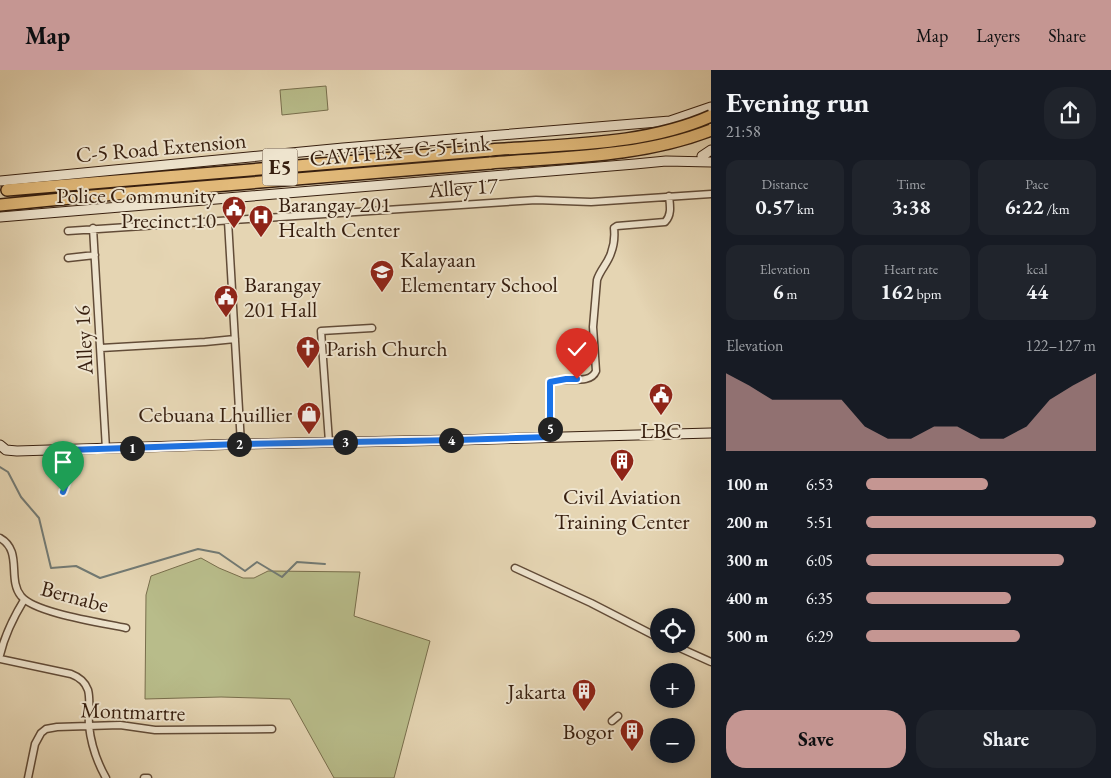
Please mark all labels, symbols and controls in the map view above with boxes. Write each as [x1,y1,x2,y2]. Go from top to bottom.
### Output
text: Map [25,20,70,51]
text: Map [916,24,948,47]
text: Layers [976,24,1020,47]
text: Share [1048,24,1086,47]
text: Evening run [726,84,869,120]
button: share [1044,87,1096,139]
text: 21:58 [726,121,761,142]
street label: C-5 Road Extension [75,126,248,169]
street label: CAVITEX–C-5 Link [308,128,492,173]
road number: E5 [262,148,298,185]
street label: Alley 17 [426,171,499,204]
text: Distance [762,175,808,193]
text: Time [896,175,926,193]
text: Pace [1025,175,1049,193]
place label: Police Community Precinct 10 [56,181,216,235]
place label: Barangay 201 Health Center [278,190,400,244]
text: 0.57 [756,193,794,220]
text: 3:38 [891,193,931,220]
text: 6:22 [1004,193,1044,220]
public building icon: Police Community Precinct 10 [221,195,247,229]
text: km [794,200,814,218]
text: /km [1044,200,1070,218]
hospital icon: Barangay 201 Health Center [248,204,274,238]
place label: Kalayaan Elementary School [400,245,558,299]
school or university icon: Kalayaan Elementary School [369,259,395,293]
text: Elevation [760,260,810,278]
text: Heart rate [884,260,938,278]
text: kcal [1027,260,1048,278]
place label: Barangay 201 Hall [244,270,322,324]
text: 6 [773,278,784,305]
text: 162 [880,278,914,305]
text: 44 [1026,278,1048,305]
public building icon: Barangay 201 Hall [213,284,239,318]
text: m [784,285,797,303]
text: bpm [914,285,942,303]
street label: Alley 16 [67,304,100,376]
pin [556,328,598,379]
place label: Parish Church [326,334,448,363]
church icon: Parish Church [295,335,321,369]
icon: check [563,335,591,363]
text: Elevation [726,335,784,356]
text: 122–127 m [1025,335,1096,356]
public building icon: LBC [648,382,674,416]
place label: Cebuana Lhuillier [138,400,293,429]
shop icon: Cebuana Lhuillier [296,401,322,435]
pin: 5 [538,416,562,442]
place label: LBC [640,416,682,445]
text: 5 [547,420,554,438]
pin: 4 [438,428,464,452]
pin: 3 [332,430,358,454]
text: 4 [448,431,455,449]
pin: 2 [226,432,252,456]
text: 3 [342,433,349,451]
text: 2 [236,435,243,453]
pin: 1 [120,436,144,460]
text: 1 [129,439,136,457]
pin [42,441,84,492]
icon: arrive [49,448,77,476]
building icon: Civil Aviation Training Center [609,448,635,482]
text: 100 m [726,474,768,495]
text: 6:53 [806,474,833,495]
place label: Civil Aviation Training Center [554,482,690,536]
text: 200 m [726,512,768,533]
text: 5:51 [806,512,833,533]
text: 300 m [726,550,768,571]
text: 6:05 [806,550,833,571]
street label: Bernabe [38,574,112,620]
text: 400 m [726,588,768,609]
text: 6:35 [806,588,833,609]
map controls [650,608,695,763]
button: locate [650,608,695,653]
text: 500 m [726,626,768,647]
text: 6:29 [806,626,833,647]
button: + [650,663,695,708]
place label: Jakarta [506,677,566,706]
building icon: Jakarta [571,678,597,712]
street label: Montmartre [80,695,186,728]
button: Save [726,710,906,768]
button: Share [916,710,1096,768]
place label: Bogor [562,717,615,746]
building icon: Bogor [619,718,645,752]
button: − [650,718,695,763]

